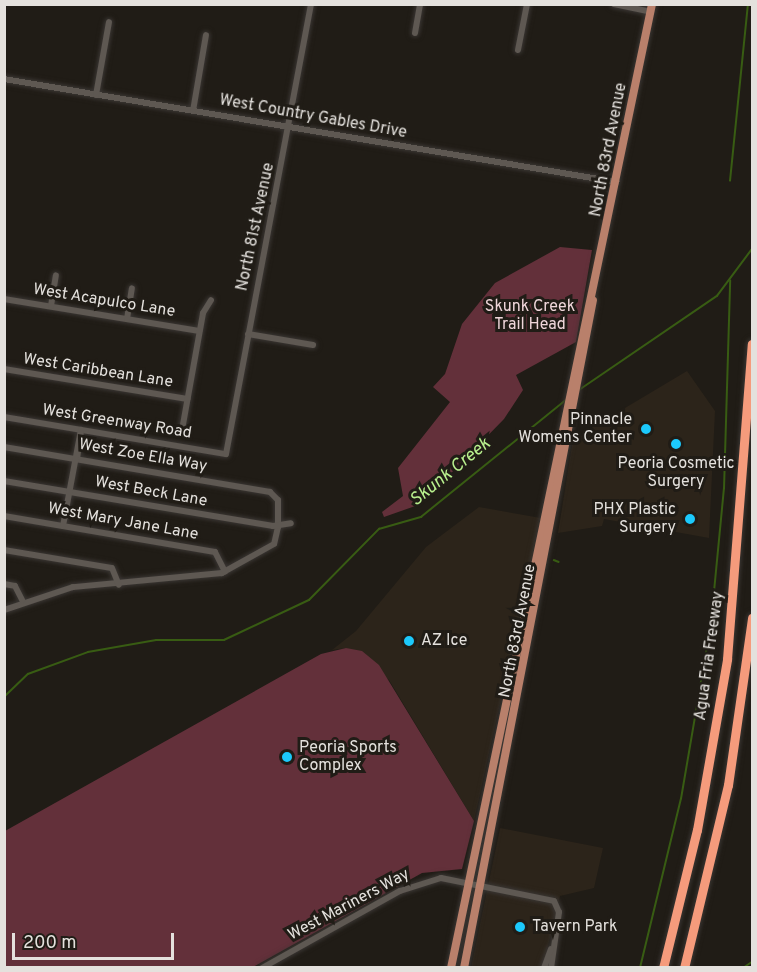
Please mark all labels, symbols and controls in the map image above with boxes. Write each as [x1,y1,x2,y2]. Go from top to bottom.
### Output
street label: North 83rd Avenue [587,81,631,219]
street label: West Country Gables Drive [218,91,408,143]
street label: North 81st Avenue [233,161,279,293]
street label: West Acapulco Lane [31,280,177,322]
park label: Skunk Creek Trail Head [485,297,575,335]
street label: West Caribbean Lane [22,350,174,392]
street label: West Greenway Road [41,401,193,443]
place label: Pinnacle Womens Center [518,410,632,448]
marker: Pinnacle Womens Center [637,420,655,438]
water label: Skunk Creek [406,434,496,512]
street label: West Zoe Ella Way [77,435,209,477]
marker: Peoria Cosmetic Surgery [667,435,685,453]
place label: Peoria Cosmetic Surgery [618,454,734,492]
street label: West Beck Lane [93,473,209,511]
street label: West Mary Jane Lane [46,499,200,545]
place label: PHX Plastic Surgery [594,500,676,538]
marker: PHX Plastic Surgery [681,510,699,528]
street label: North 83rd Avenue [496,562,540,700]
street label: Agua Fria Freeway [691,590,729,722]
place label: AZ Ice [421,631,467,651]
marker: AZ Ice [402,634,416,648]
place label: Peoria Sports Complex [299,738,397,776]
marker: Peoria Sports Complex [280,750,294,764]
street label: West Mariners Way [285,865,413,945]
place label: Tavern Park [532,917,617,937]
marker: Tavern Park [513,920,527,934]
scale bar [15,921,177,959]
text: 200 m [23,932,76,955]

